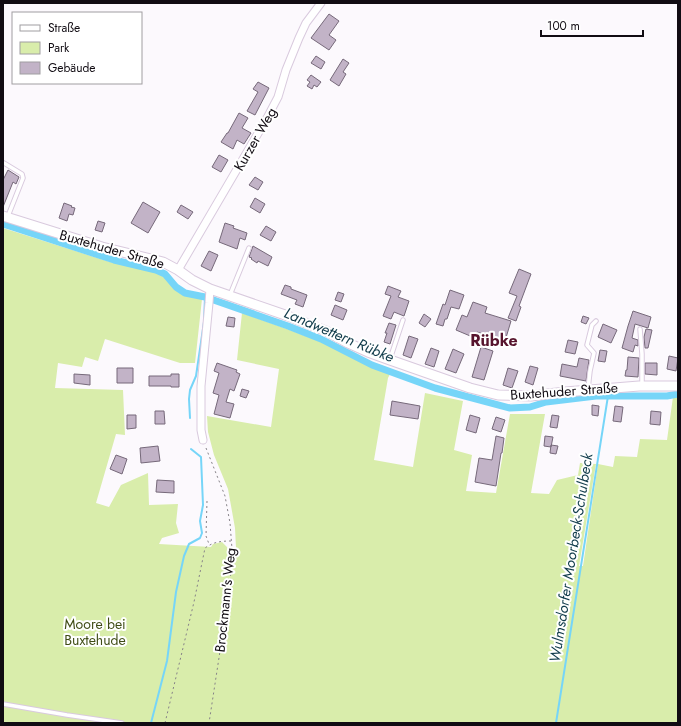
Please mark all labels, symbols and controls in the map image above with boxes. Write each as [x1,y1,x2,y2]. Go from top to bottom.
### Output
legend [12,12,142,84]
scale bar [541,12,643,38]
text: 100 m [547,17,580,35]
text: Straße [48,19,80,37]
text: Park [48,39,70,57]
text: Gebäude [48,59,95,77]
street label: Kurzer Weg [229,103,281,175]
street label: Buxtehuder Straße [57,224,167,274]
water label: Landwettern Rübke [281,302,398,368]
district label: Rübke [470,329,518,352]
street label: Buxtehuder Straße [509,377,619,405]
water label: Wulmsdorfer Moorbeck-Schulbeck [544,451,599,664]
street label: Brockmann's Weg [210,547,240,653]
park label: Moore bei Buxtehude [64,614,126,650]

